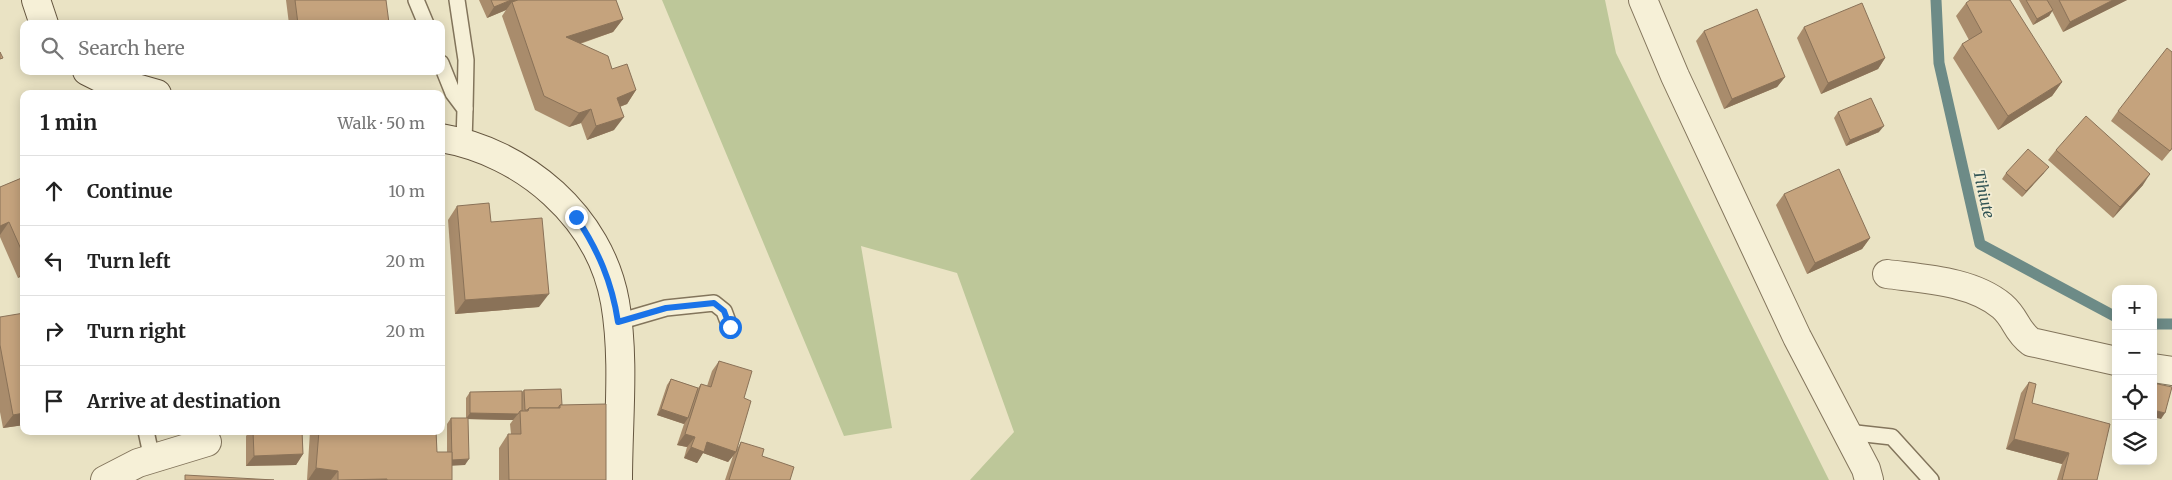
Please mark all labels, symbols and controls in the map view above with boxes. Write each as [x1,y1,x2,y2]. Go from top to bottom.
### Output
search box [20,20,445,75]
icon: search [38,34,66,62]
text: Search here [78,36,185,60]
text: 1 min [40,109,97,136]
text: Walk · 50 m [337,113,425,133]
water label: Tihiute [1969,168,1999,220]
icon: ahead [40,177,68,205]
text: Continue [87,179,173,203]
text: 10 m [388,181,425,201]
route end [565,206,588,229]
icon: left [40,247,68,275]
text: Turn left [87,249,171,273]
text: 20 m [386,251,425,271]
map controls [2112,285,2157,465]
button: + [2112,285,2157,330]
route start [719,316,742,339]
icon: right [40,317,68,345]
text: Turn right [87,319,186,343]
text: 20 m [386,321,425,341]
button: − [2112,330,2157,375]
button: locate [2112,375,2157,420]
icon: arrive [40,387,68,415]
text: Arrive at destination [87,389,281,413]
button: layers [2112,420,2157,465]

